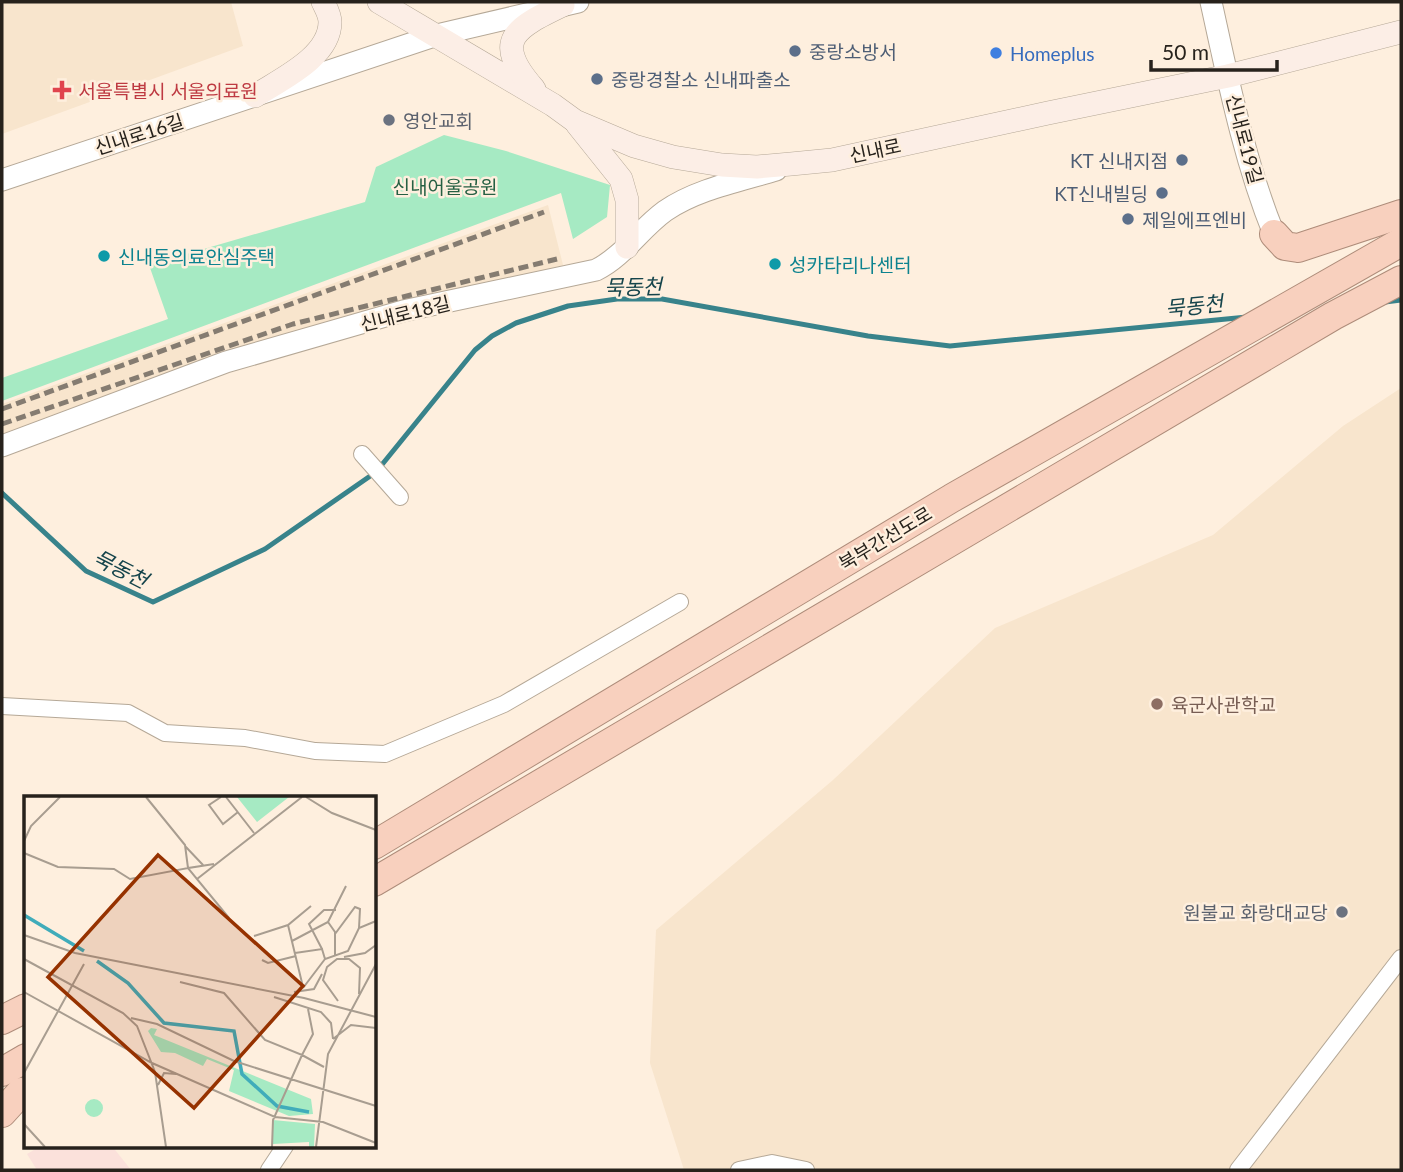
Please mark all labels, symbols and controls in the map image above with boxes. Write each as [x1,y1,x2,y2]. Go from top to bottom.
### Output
scale bar [1151,28,1277,72]
text: 50 m [1162,39,1209,64]
place label: 중랑소방서 [809,40,896,63]
place label: Homeplus [1010,42,1095,65]
marker: 중랑소방서 [787,43,803,59]
marker: Homeplus [988,45,1004,61]
place label: 중랑경찰소 신내파출소 [611,68,791,91]
marker: 중랑경찰소 신내파출소 [589,71,605,87]
place label: 서울특별시 서울의료원 [78,79,258,102]
marker: 서울특별시 서울의료원 [52,80,72,100]
street label: 신내로19길 [1222,92,1268,186]
street label: 신내로16길 [92,109,186,159]
place label: 영안교회 [403,109,473,132]
marker: 영안교회 [381,112,397,128]
street label: 신내로 [847,133,903,167]
place label: KT 신내지점 [1070,149,1168,172]
marker: KT 신내지점 [1174,152,1190,168]
park label: 신내어울공원 [393,175,497,198]
place label: KT신내빌딩 [1054,182,1148,205]
marker: KT신내빌딩 [1154,185,1170,201]
place label: 제일에프엔비 [1142,208,1247,231]
marker: 제일에프엔비 [1120,211,1136,227]
place label: 신내동의료안심주택 [118,245,275,268]
marker: 신내동의료안심주택 [96,248,112,264]
place label: 성카타리나센터 [789,253,911,276]
marker: 성카타리나센터 [767,256,783,272]
water label: 묵동천 [604,273,665,299]
water label: 묵동천 [1164,289,1227,320]
street label: 신내로18길 [358,291,452,335]
street label: 북부간선도로 [834,501,936,575]
water label: 묵동천 [89,544,155,594]
place label: 육군사관학교 [1171,693,1276,716]
marker: 육군사관학교 [1149,696,1165,712]
inset map [24,796,376,1148]
place label: 원불교 화랑대교당 [1183,901,1328,924]
marker: 원불교 화랑대교당 [1334,904,1350,920]

